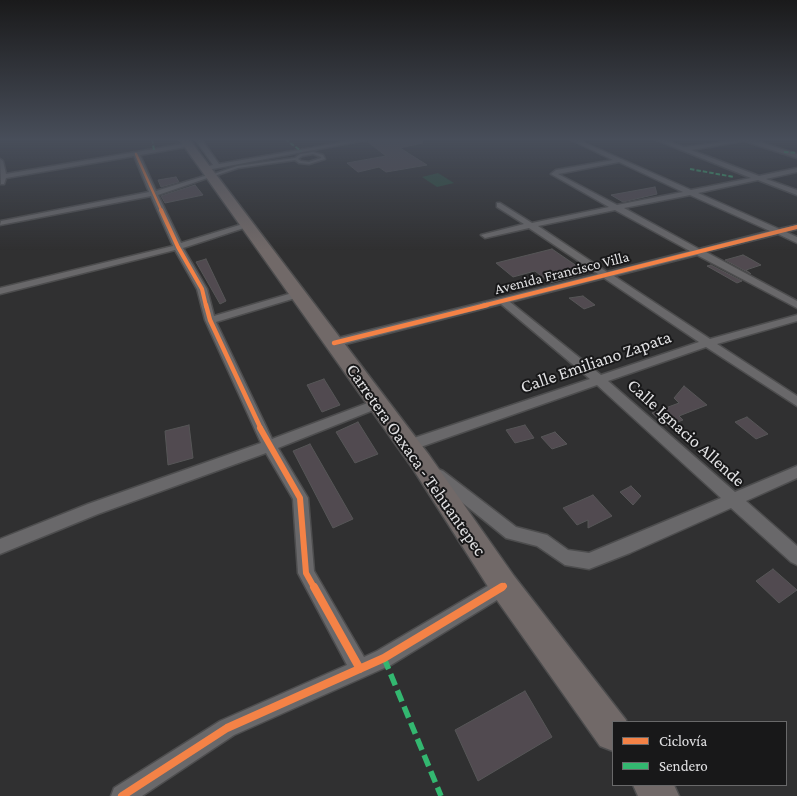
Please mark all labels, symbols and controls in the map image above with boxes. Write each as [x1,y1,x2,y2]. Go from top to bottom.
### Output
street label: Avenida Francisco Villa [493,248,631,298]
street label: Calle Emiliano Zapata [518,326,674,398]
street label: Carretera Oaxaca - Tehuantepec [341,360,491,560]
street label: Calle Ignacio Allende [623,374,749,492]
legend [612,721,787,786]
text: Ciclovía [659,733,707,749]
text: Sendero [659,758,708,774]

